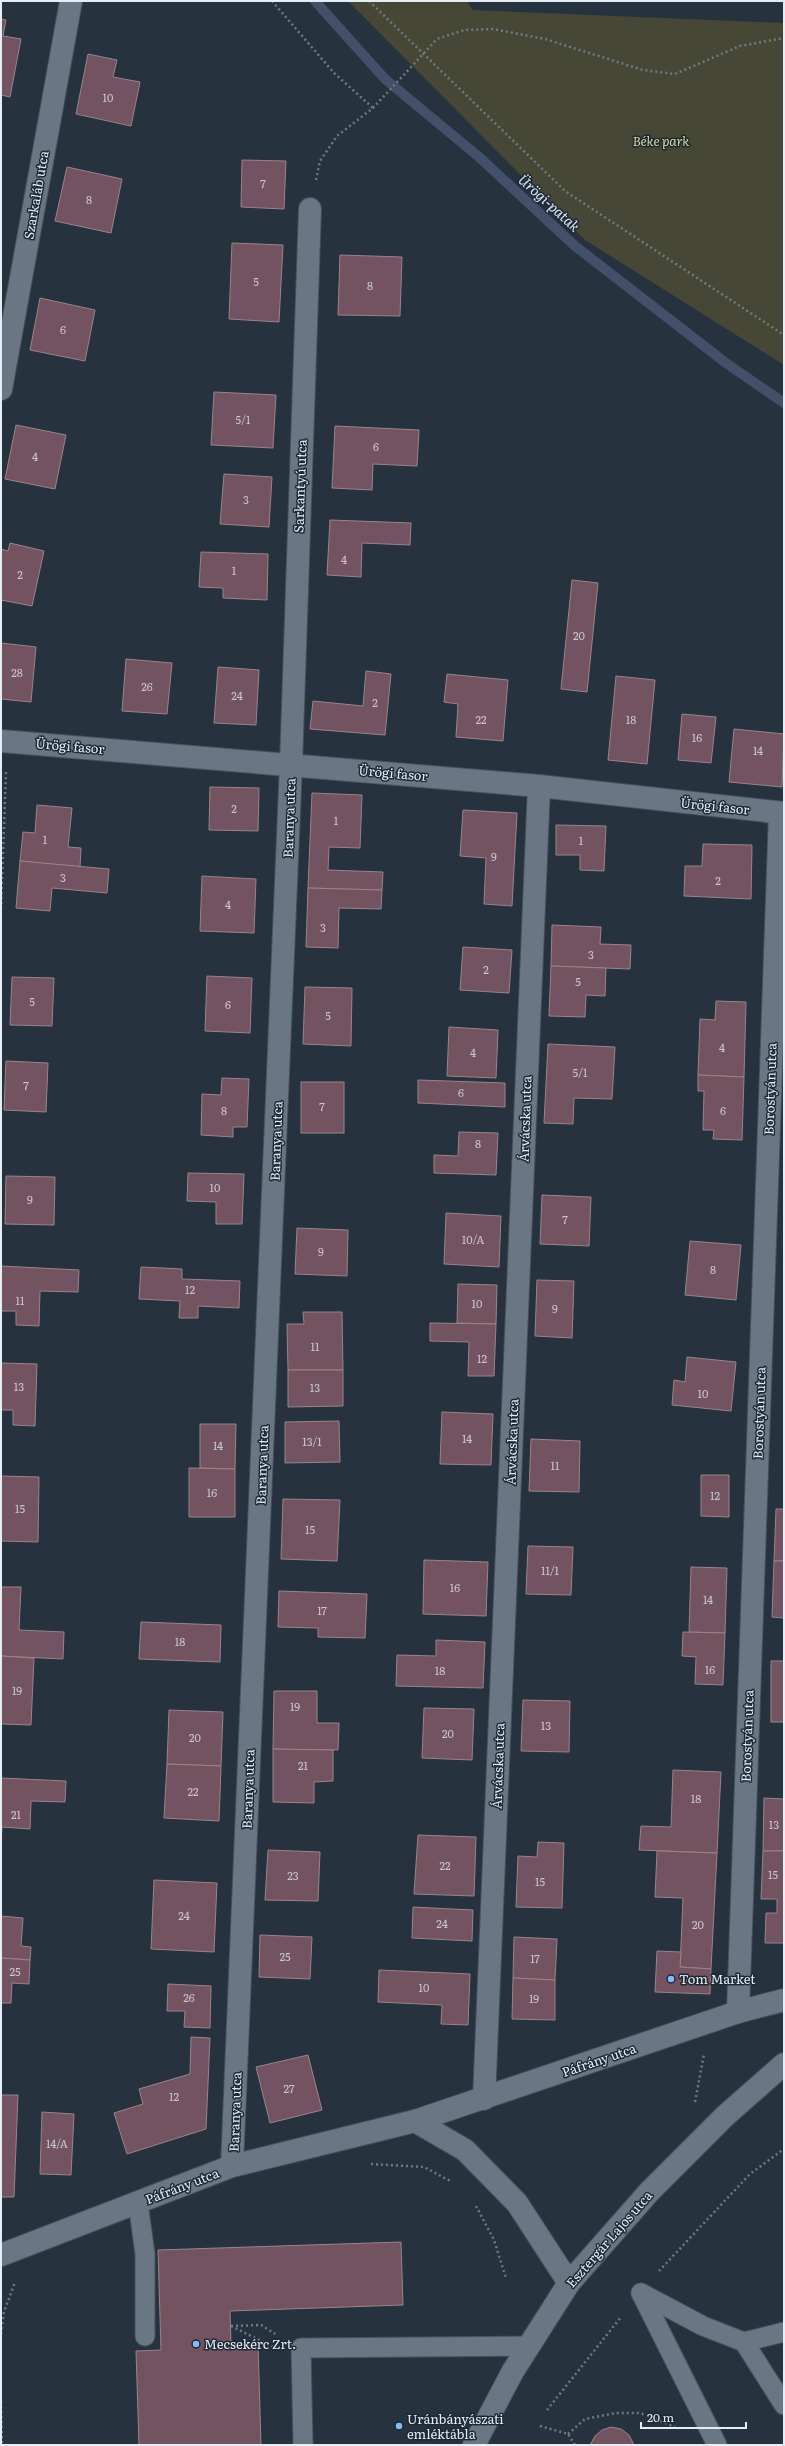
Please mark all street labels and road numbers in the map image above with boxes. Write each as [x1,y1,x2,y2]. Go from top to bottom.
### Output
street label: Szarkaláb utca [18,149,53,241]
street label: Sarkantyú utca [288,439,311,533]
street label: Ürögi fasor [35,733,106,758]
street label: Ürögi fasor [358,760,429,785]
street label: Baranya utca [278,778,299,858]
street label: Ürögi fasor [680,792,751,819]
street label: Borostyán utca [758,1042,781,1135]
street label: Árvácska utca [513,1076,536,1162]
street label: Baranya utca [265,1101,286,1181]
street label: Borostyán utca [747,1366,770,1459]
street label: Árvácska utca [500,1399,523,1485]
street label: Baranya utca [251,1425,272,1505]
street label: Borostyán utca [735,1689,758,1782]
street label: Árvácska utca [486,1723,509,1809]
street label: Baranya utca [237,1749,258,1829]
street label: Páfrány utca [559,2038,639,2081]
street label: Baranya utca [224,2072,245,2152]
street label: Páfrány utca [142,2163,221,2208]
street label: Esztergár Lajos utca [561,2186,656,2291]

